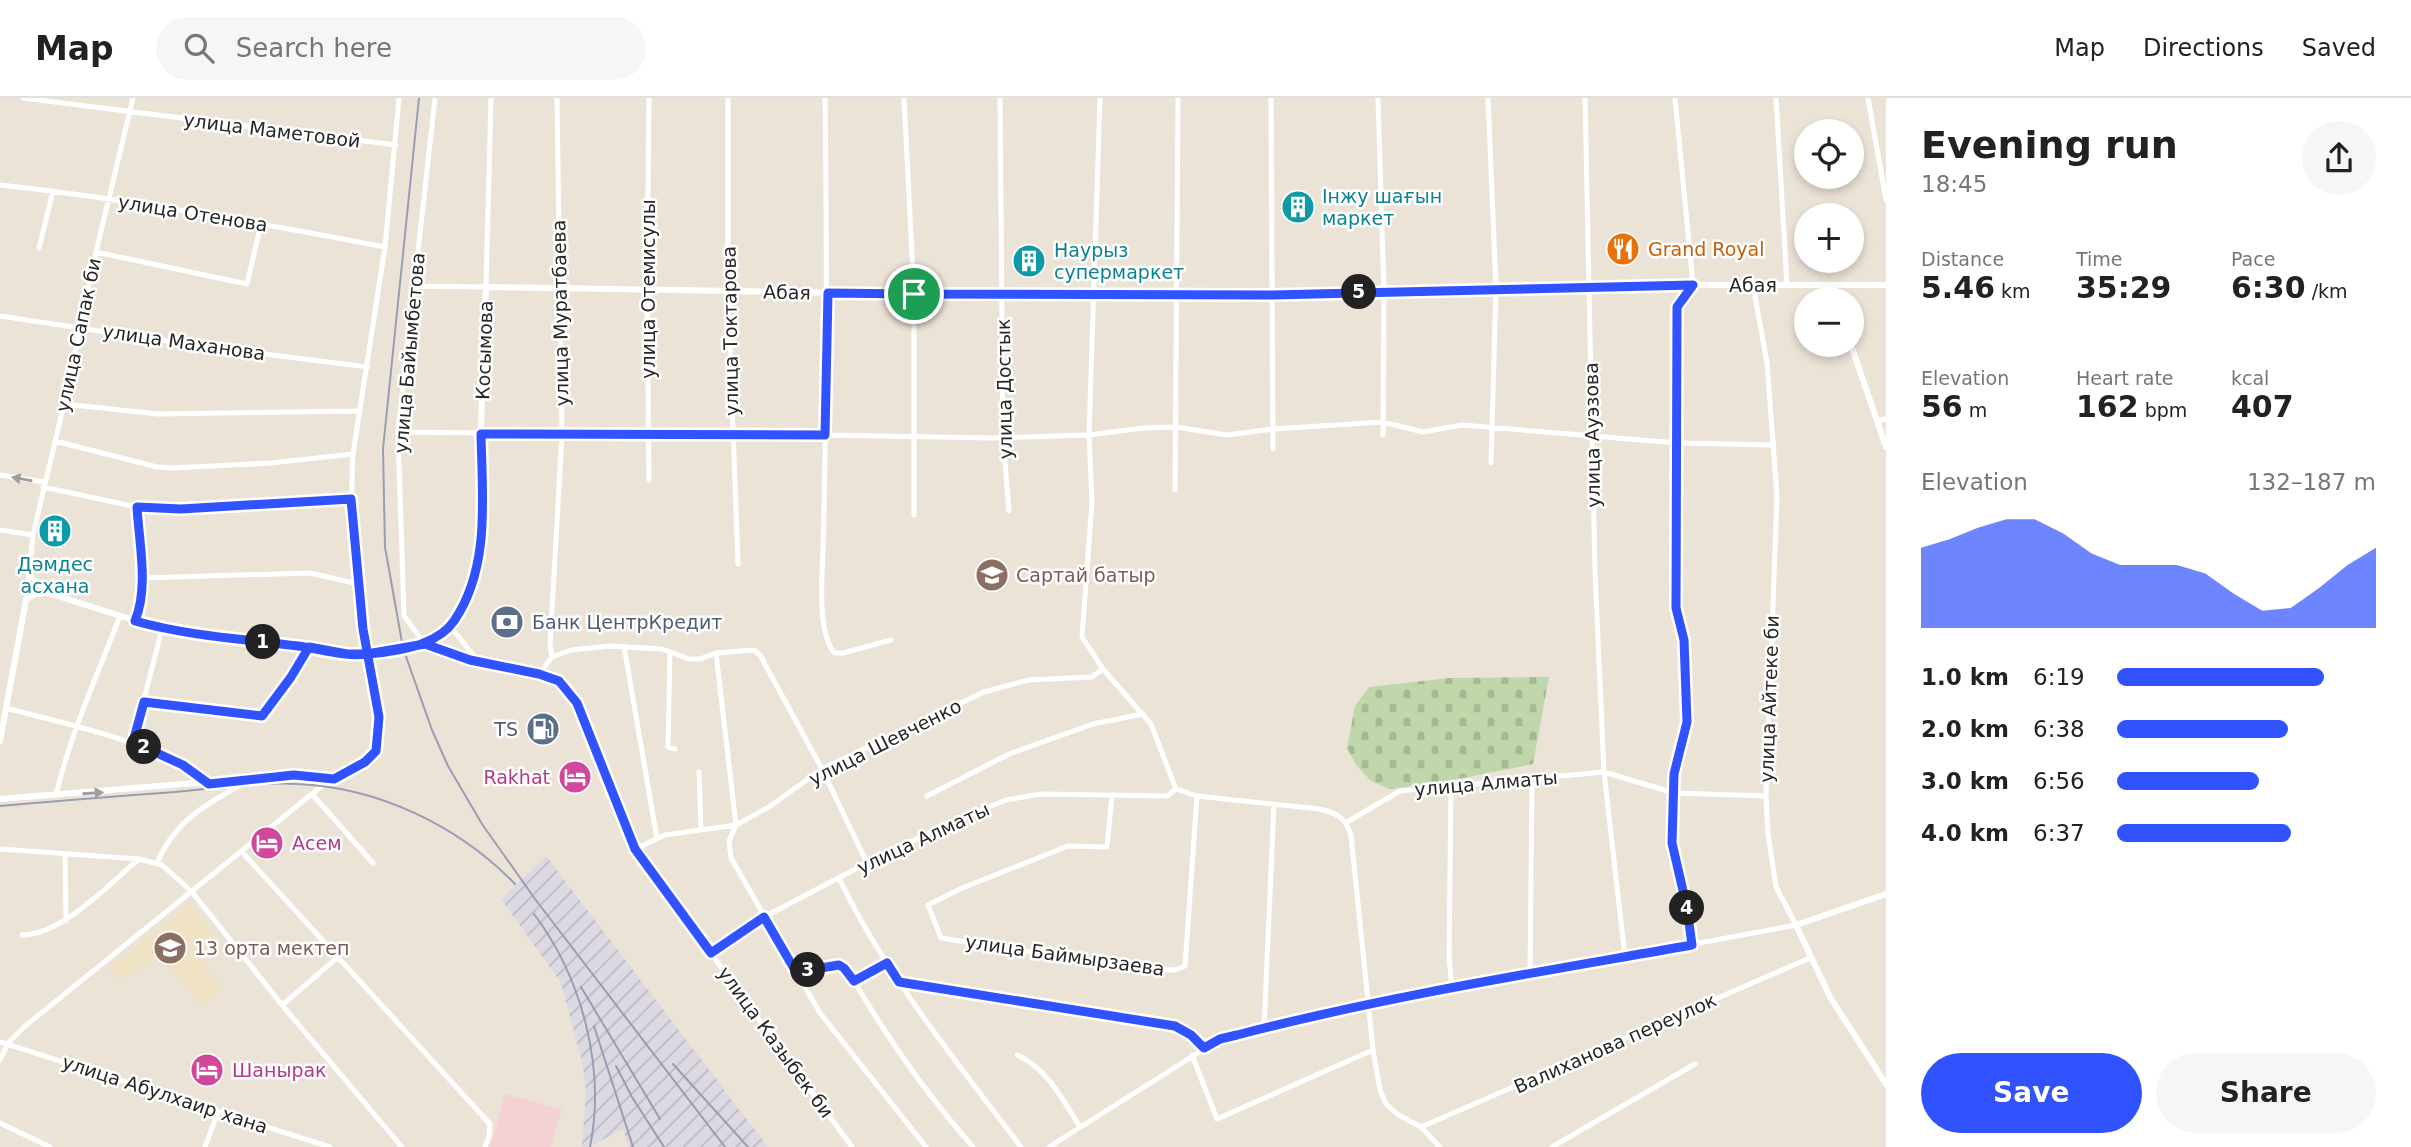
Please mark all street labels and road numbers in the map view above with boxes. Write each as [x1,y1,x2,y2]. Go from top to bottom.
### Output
street label: улица Маметовой [182,108,362,152]
street label: улица Отенова [117,190,269,236]
street label: улица Отемисулы [637,199,659,379]
street label: улица Муратбаева [547,219,573,407]
street label: улица Токтарова [718,246,742,416]
street label: улица Байымбетова [389,252,429,454]
street label: улица Сапак би [51,256,105,414]
street label: Абая [1729,274,1777,296]
street label: Абая [763,281,811,303]
street label: Косымова [471,300,497,400]
street label: улица Достык [992,318,1016,460]
street label: улица Маханова [101,320,267,364]
street label: улица Ауэзова [1580,362,1604,508]
street label: улица Айтеке би [1755,615,1783,783]
street label: улица Шевченко [805,694,965,790]
street label: улица Алматы [1414,766,1558,800]
street label: улица Алматы [853,798,993,878]
street label: улица Баймырзаева [964,930,1166,980]
street label: улица Казыбек би [714,962,838,1122]
street label: Валиханова переулок [1510,988,1720,1098]
street label: улица Абулхаир хана [59,1050,271,1138]

